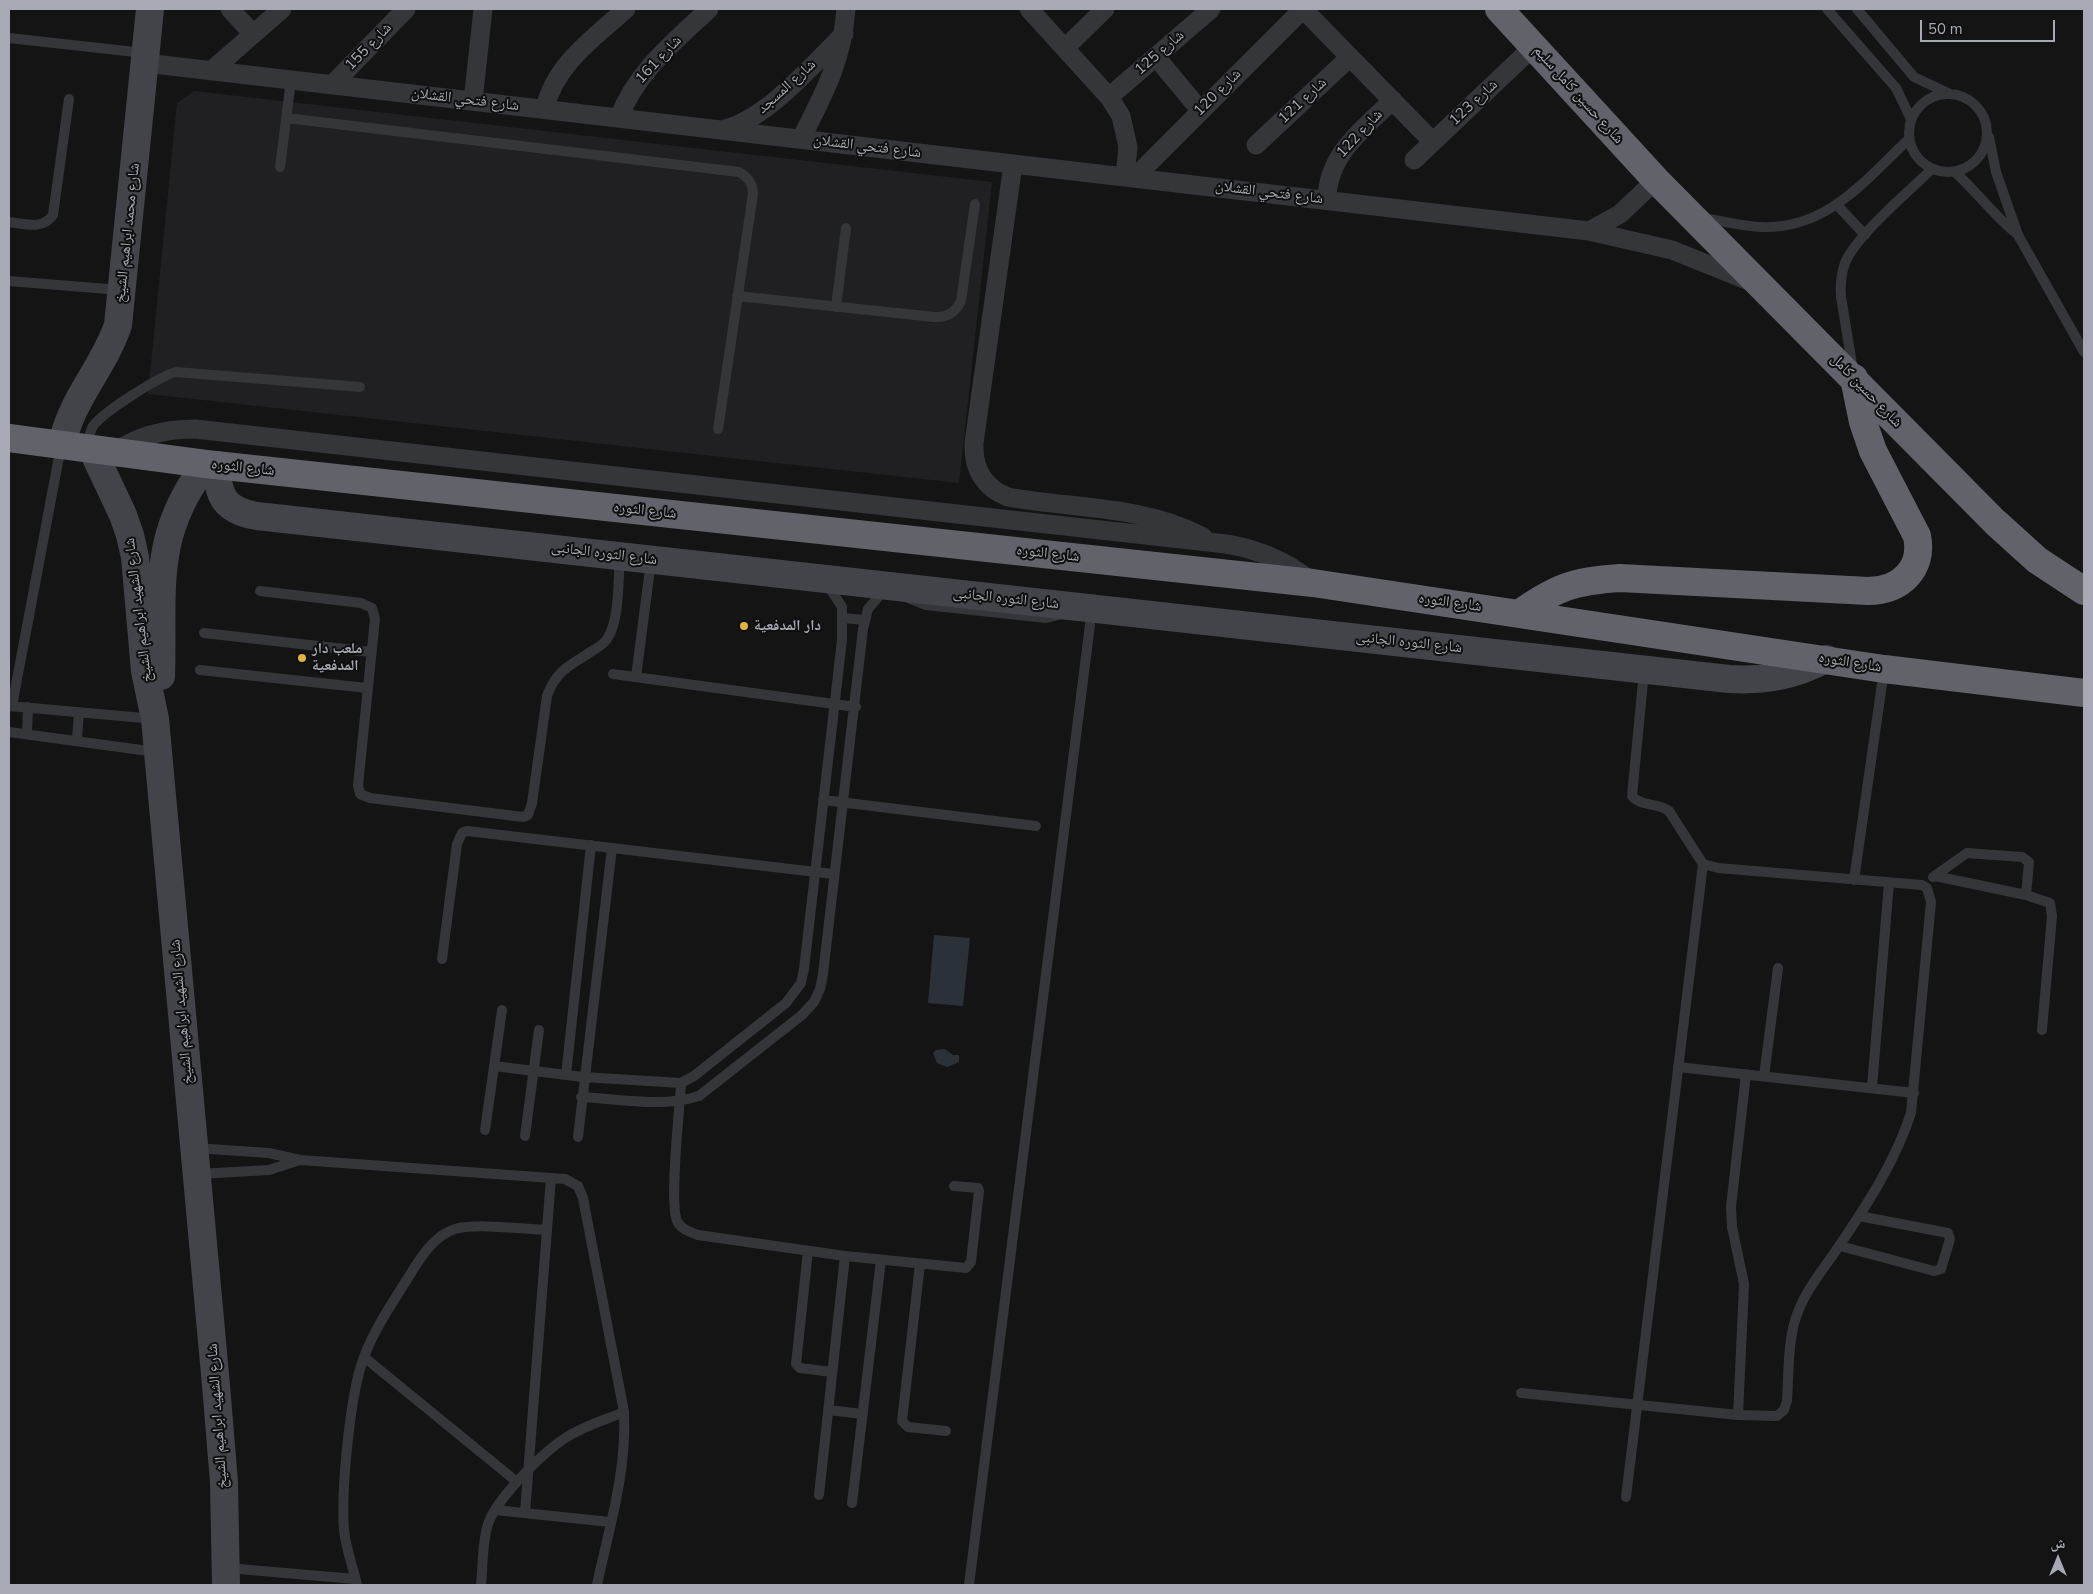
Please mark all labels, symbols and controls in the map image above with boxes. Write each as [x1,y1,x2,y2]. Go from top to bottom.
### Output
scale bar [1923,10,2058,42]
street label: شارع 155 [342,19,396,75]
text: 50 m [1928,19,1963,39]
street label: شارع 125 [1132,27,1188,79]
street label: شارع 161 [632,32,686,88]
street label: شارع حسين كامل سليم [1529,42,1627,148]
street label: شارع المسجد [754,56,820,118]
street label: شارع 120 [1191,66,1245,120]
street label: شارع 121 [1275,74,1331,128]
street label: شارع 123 [1446,76,1502,130]
street label: شارع فتحي القشلان [410,84,520,116]
street label: شارع 122 [1333,106,1387,162]
street label: شارع فتحي القشلان [812,131,922,163]
street label: شارع محمد ابراهيم الشيخ [112,162,144,304]
street label: شارع فتحي القشلان [1214,177,1324,209]
street label: شارع حسين كامل [1826,350,1906,432]
street label: شارع الثوره [211,456,275,480]
street label: شارع الثوره [613,499,677,523]
street label: شارع الشهيد ابراهيم الشيخ [121,537,157,683]
street label: شارع الثوره الجانبى [550,539,658,569]
street label: شارع الثوره [1016,542,1080,566]
street label: شارع الثوره الجانبى [952,584,1060,614]
street label: شارع الثوره [1417,590,1483,616]
place label: دار المدفعية [754,617,821,635]
marker: دار المدفعية [738,620,750,632]
street label: شارع الثوره الجانبى [1355,628,1463,658]
place label: ملعب دار المدفعية [312,640,362,675]
street label: شارع الثوره [1817,649,1883,677]
marker: ملعب دار المدفعية [296,652,308,664]
street label: شارع الشهيد ابراهيم الشيخ [167,939,197,1085]
street label: شارع الشهيد ابراهيم الشيخ [204,1343,232,1489]
north arrow [2033,1534,2083,1584]
text: ش [2051,1534,2065,1553]

